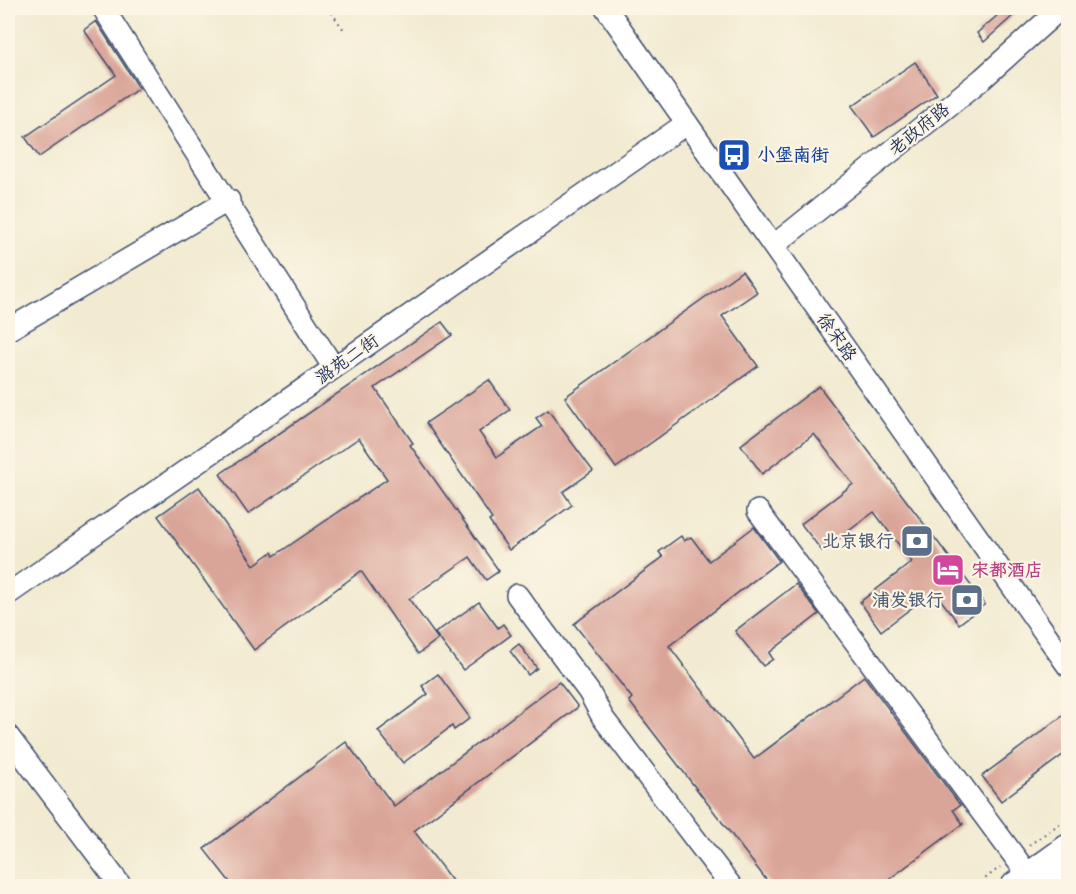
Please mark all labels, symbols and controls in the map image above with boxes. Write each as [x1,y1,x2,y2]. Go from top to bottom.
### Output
street label: 老政府路 [885,99,955,162]
bus stop icon: 小堡南街 [716,137,752,173]
place label: 小堡南街 [757,146,829,168]
street label: 徐宋路 [811,310,860,367]
street label: 潞苑二街 [312,331,384,390]
bank icon: 北京银行 [899,523,935,559]
place label: 北京银行 [822,532,894,554]
hotel icon: 宋都酒店 [930,552,966,588]
place label: 宋都酒店 [971,561,1043,583]
bank icon: 浦发银行 [949,582,985,618]
place label: 浦发银行 [872,591,944,613]

